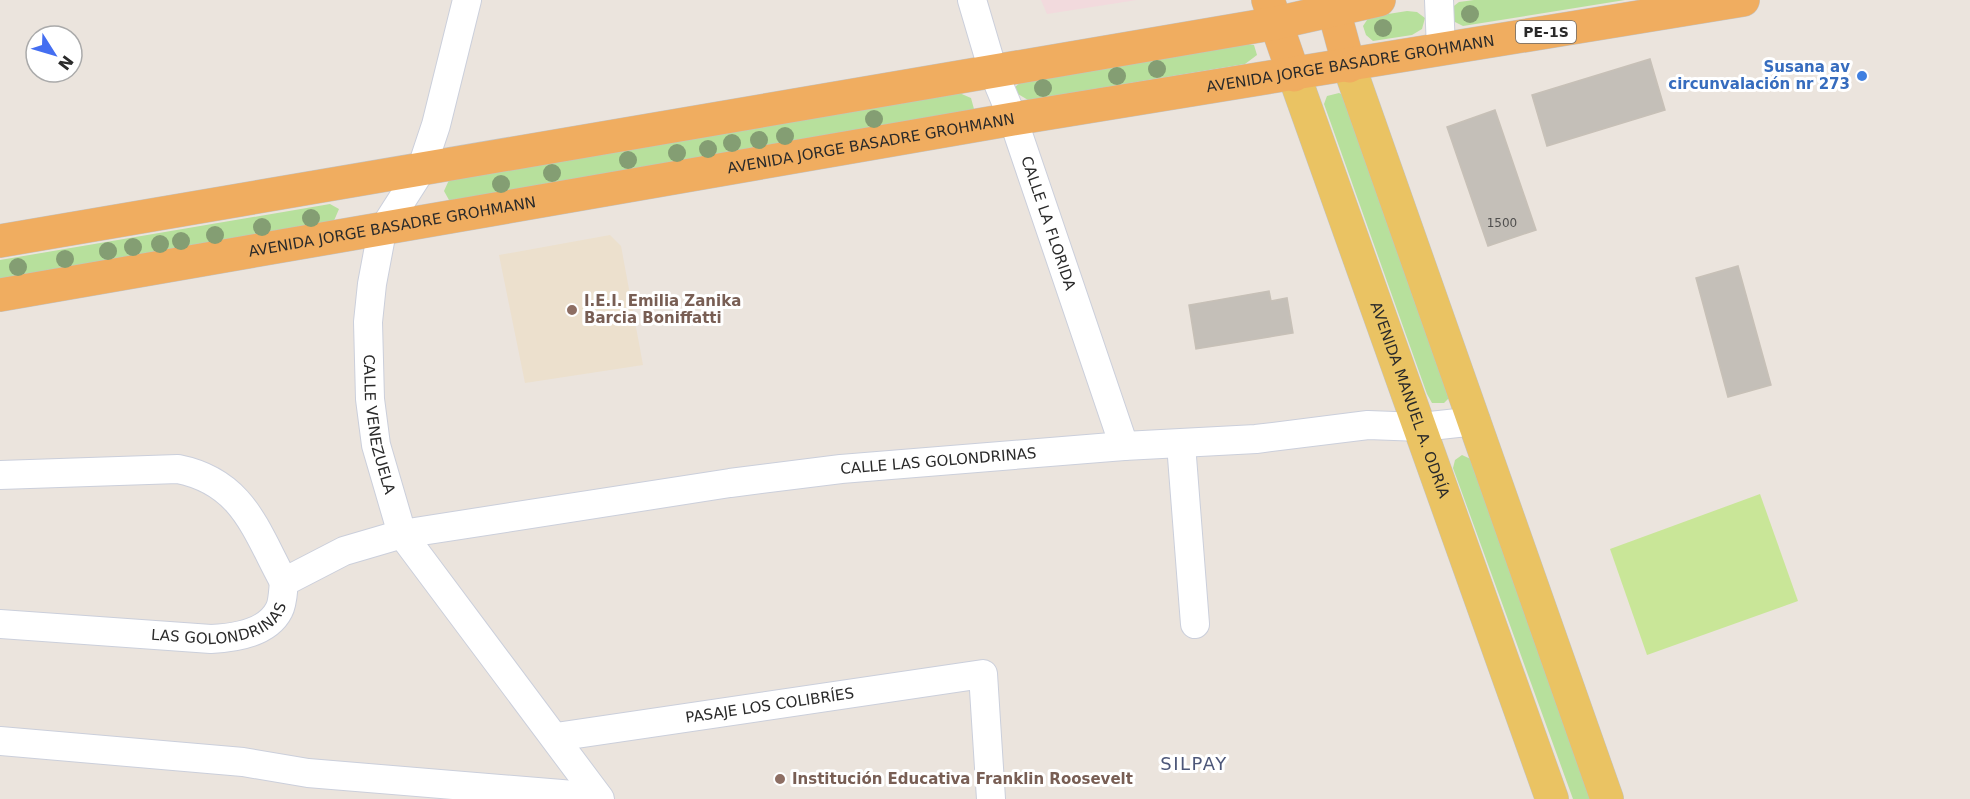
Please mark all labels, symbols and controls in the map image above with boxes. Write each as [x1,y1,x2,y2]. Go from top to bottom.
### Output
road number: PE-1S [1516,21,1576,43]
north arrow [24,24,84,84]
street label: AVENIDA JORGE BASADRE GROHMANN [1205,32,1496,96]
text: N [54,52,77,74]
place label: Susana av circunvalación nr 273 [1668,58,1850,93]
marker: Susana av circunvalación nr 273 [1855,69,1869,83]
street label: AVENIDA JORGE BASADRE GROHMANN [726,110,1016,177]
street label: CALLE LA FLORIDA [1017,154,1080,293]
street label: AVENIDA JORGE BASADRE GROHMANN [247,193,537,261]
house number: 1500 [1487,216,1517,230]
place label: I.E.I. Emilia Zanika Barcia Boniffatti [584,292,741,327]
street label: AVENIDA MANUEL A. ODRÍA [1367,299,1453,501]
marker: I.E.I. Emilia Zanika Barcia Boniffatti [565,303,579,317]
street label: CALLE VENEZUELA [360,354,399,497]
street label: CALLE LAS GOLONDRINAS [840,444,1037,478]
street label: LAS GOLONDRINAS [150,600,290,648]
street label: PASAJE LOS COLIBRÍES [684,684,855,727]
district label: SILPAY [1160,753,1228,774]
place label: Institución Educativa Franklin Roosevelt [792,770,1133,788]
marker: Institución Educativa Franklin Roosevelt [773,772,787,786]

